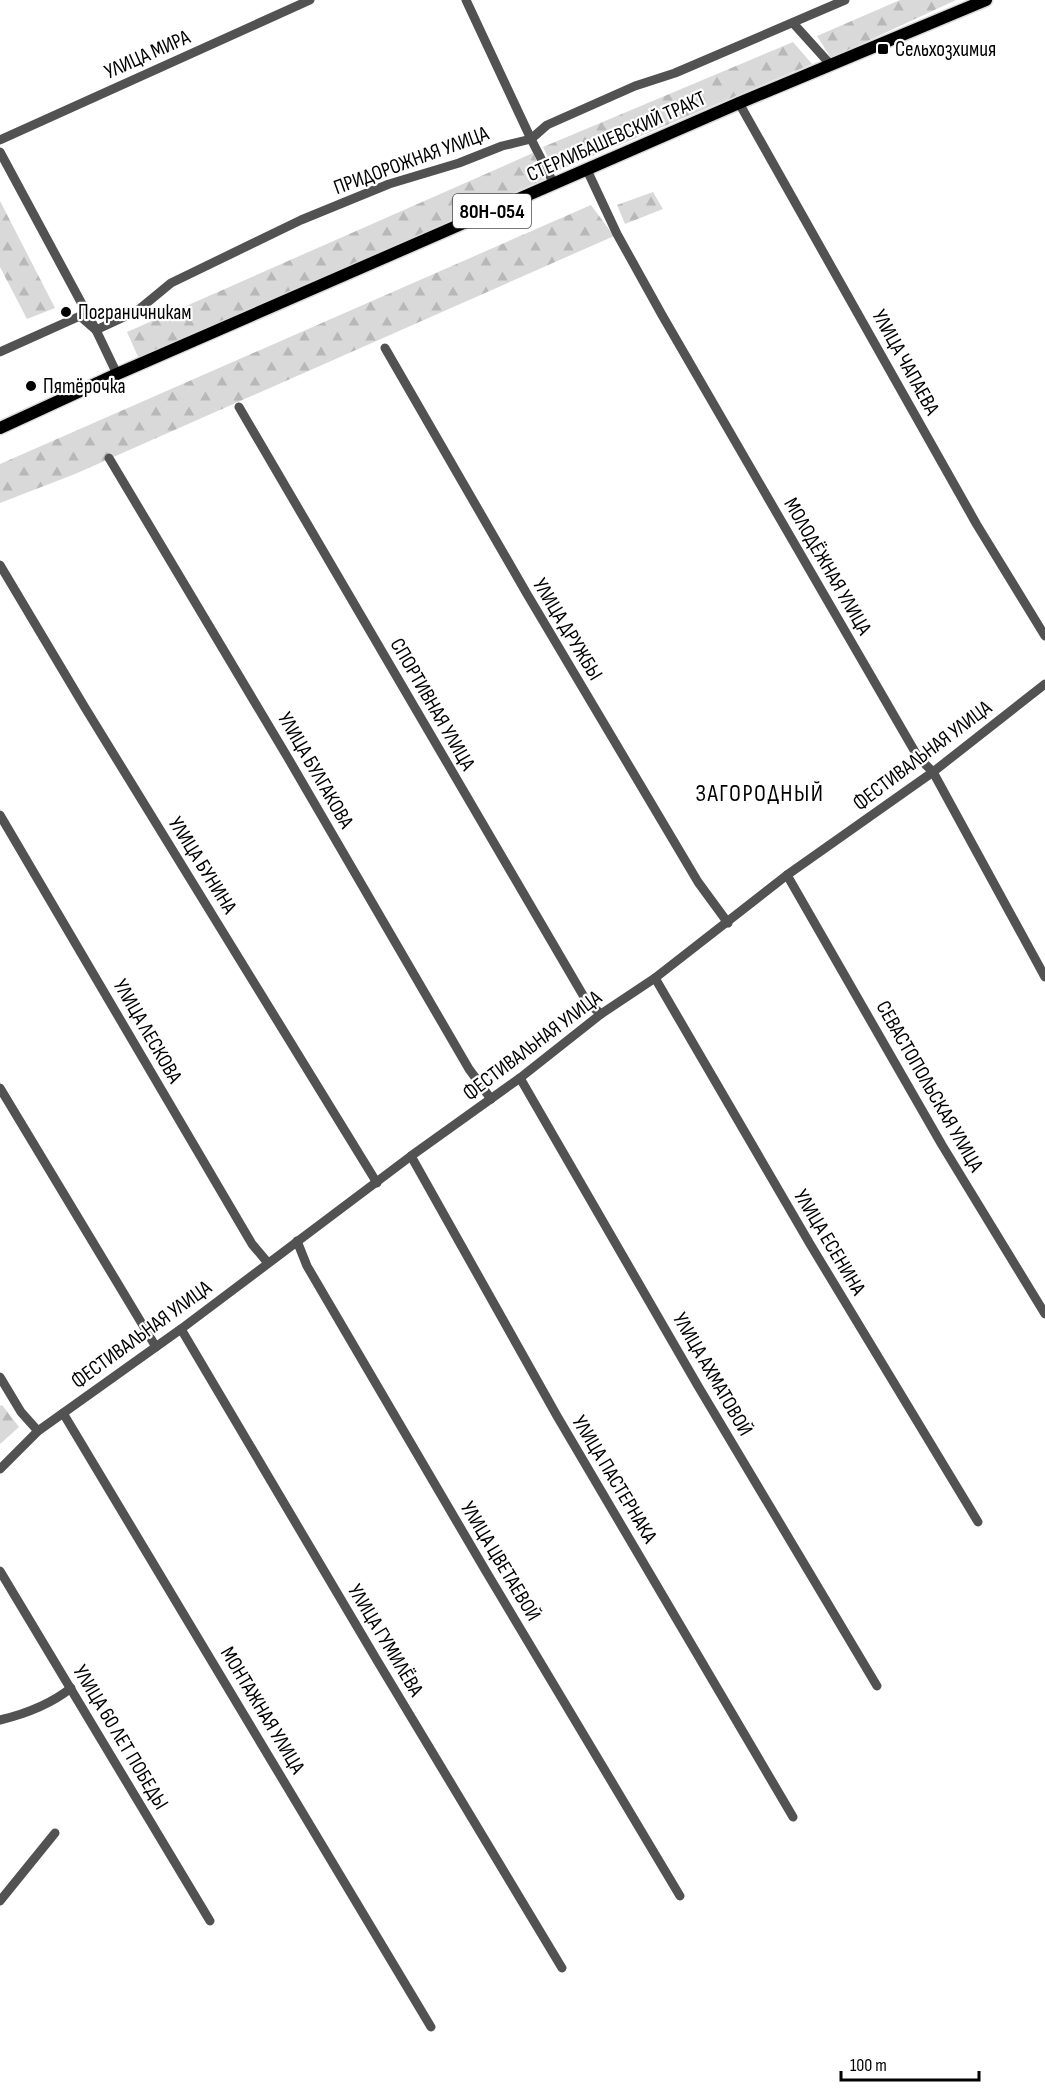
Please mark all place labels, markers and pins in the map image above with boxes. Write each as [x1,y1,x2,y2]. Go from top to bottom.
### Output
place label: Сельхозхимия [895,37,996,62]
marker: Сельхозхимия [876,42,890,56]
place label: Пограничникам [78,300,192,325]
marker: Пограничникам [59,305,73,319]
place label: Пятёрочка [43,374,126,399]
marker: Пятёрочка [24,379,38,393]

